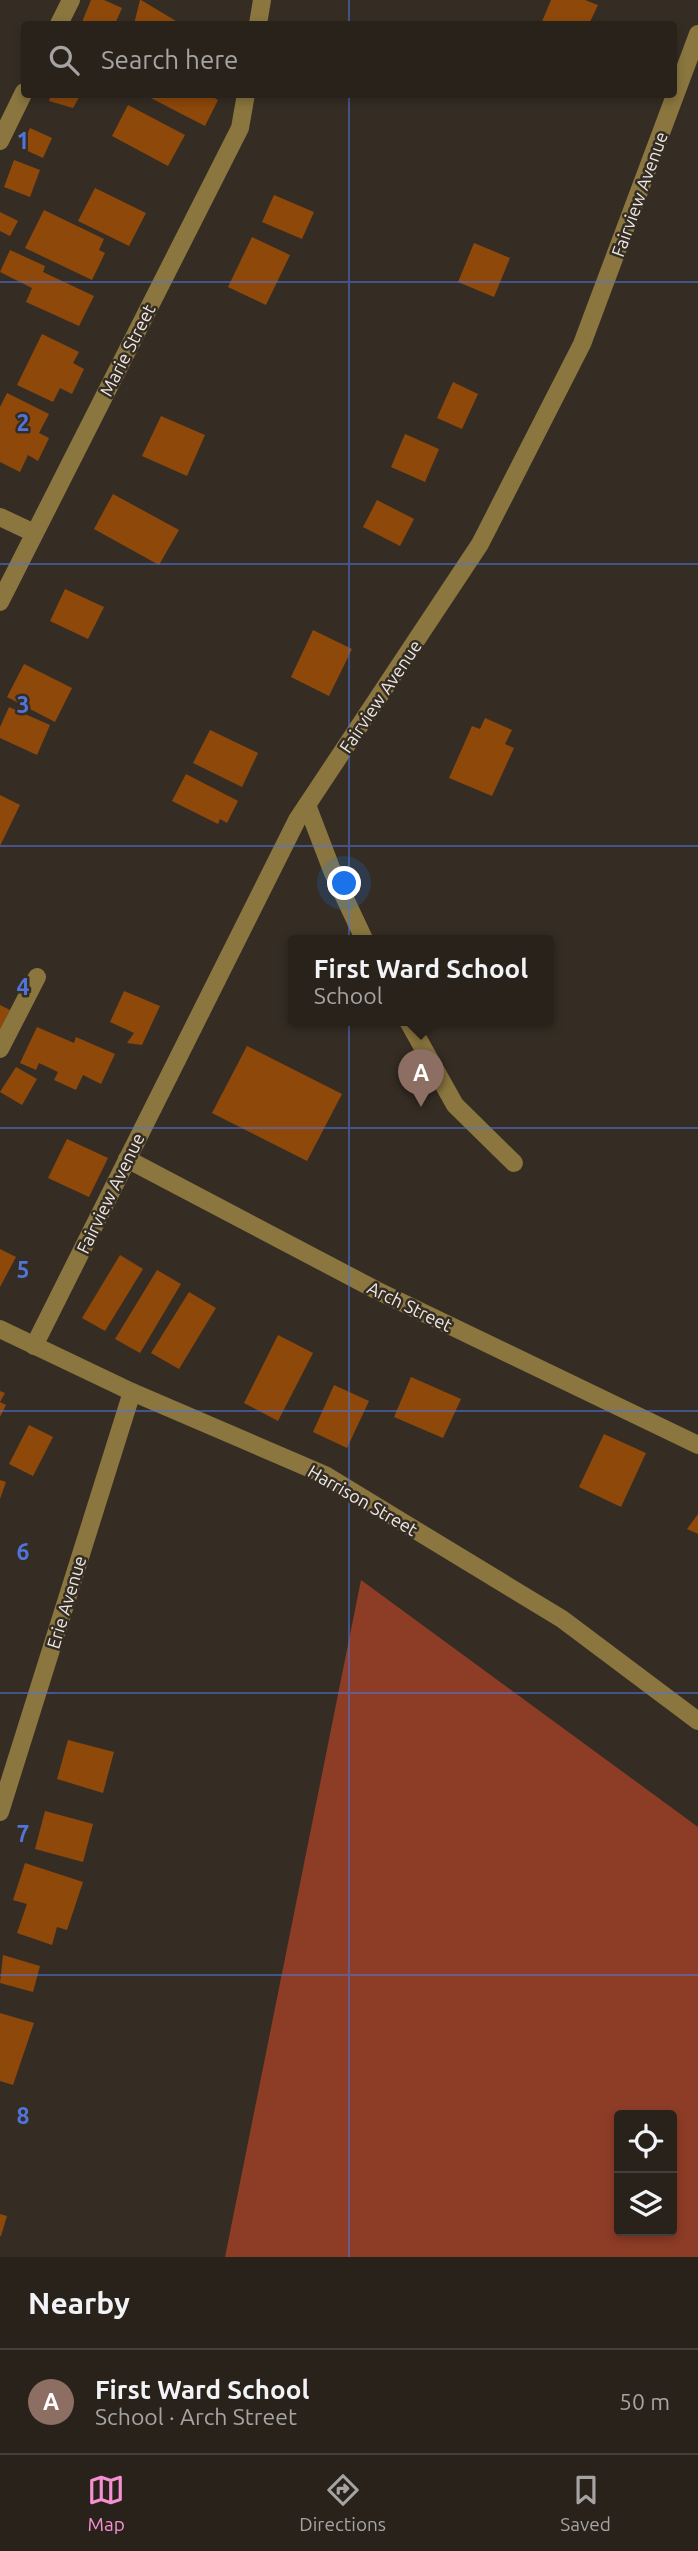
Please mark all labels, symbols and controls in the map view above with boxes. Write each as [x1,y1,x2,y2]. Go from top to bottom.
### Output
search box [21,21,677,98]
icon: search [45,41,83,79]
text: Search here [101,45,238,74]
text: 1 [17,128,29,153]
street label: Fairview Avenue [607,129,671,259]
street label: Marie Street [95,301,159,399]
text: 2 [17,410,29,435]
street label: Fairview Avenue [335,636,425,756]
text: 3 [17,692,29,717]
your location [327,866,361,900]
popup [288,935,554,1026]
text: First Ward School [314,954,528,983]
text: 4 [17,974,30,999]
text: School [314,983,383,1008]
pin: A [398,1049,444,1107]
street label: Fairview Avenue [72,1130,148,1256]
text: 5 [17,1257,29,1282]
street label: Arch Street [364,1277,456,1335]
street label: Harrison Street [305,1461,421,1539]
text: 6 [17,1539,30,1564]
street label: Erie Avenue [42,1553,90,1651]
text: 7 [17,1821,29,1846]
text: 8 [17,2103,29,2128]
map controls [614,2110,677,2236]
button: locate [614,2110,677,2173]
button: layers [614,2173,677,2236]
text: Nearby [28,2286,130,2320]
text: First Ward School [95,2375,309,2404]
text: A [43,2389,59,2414]
text: 50 m [619,2389,670,2414]
text: School · Arch Street [95,2404,297,2429]
tab: Map [87,2471,125,2535]
tab: Directions [299,2471,386,2535]
tab: Saved [560,2471,611,2535]

